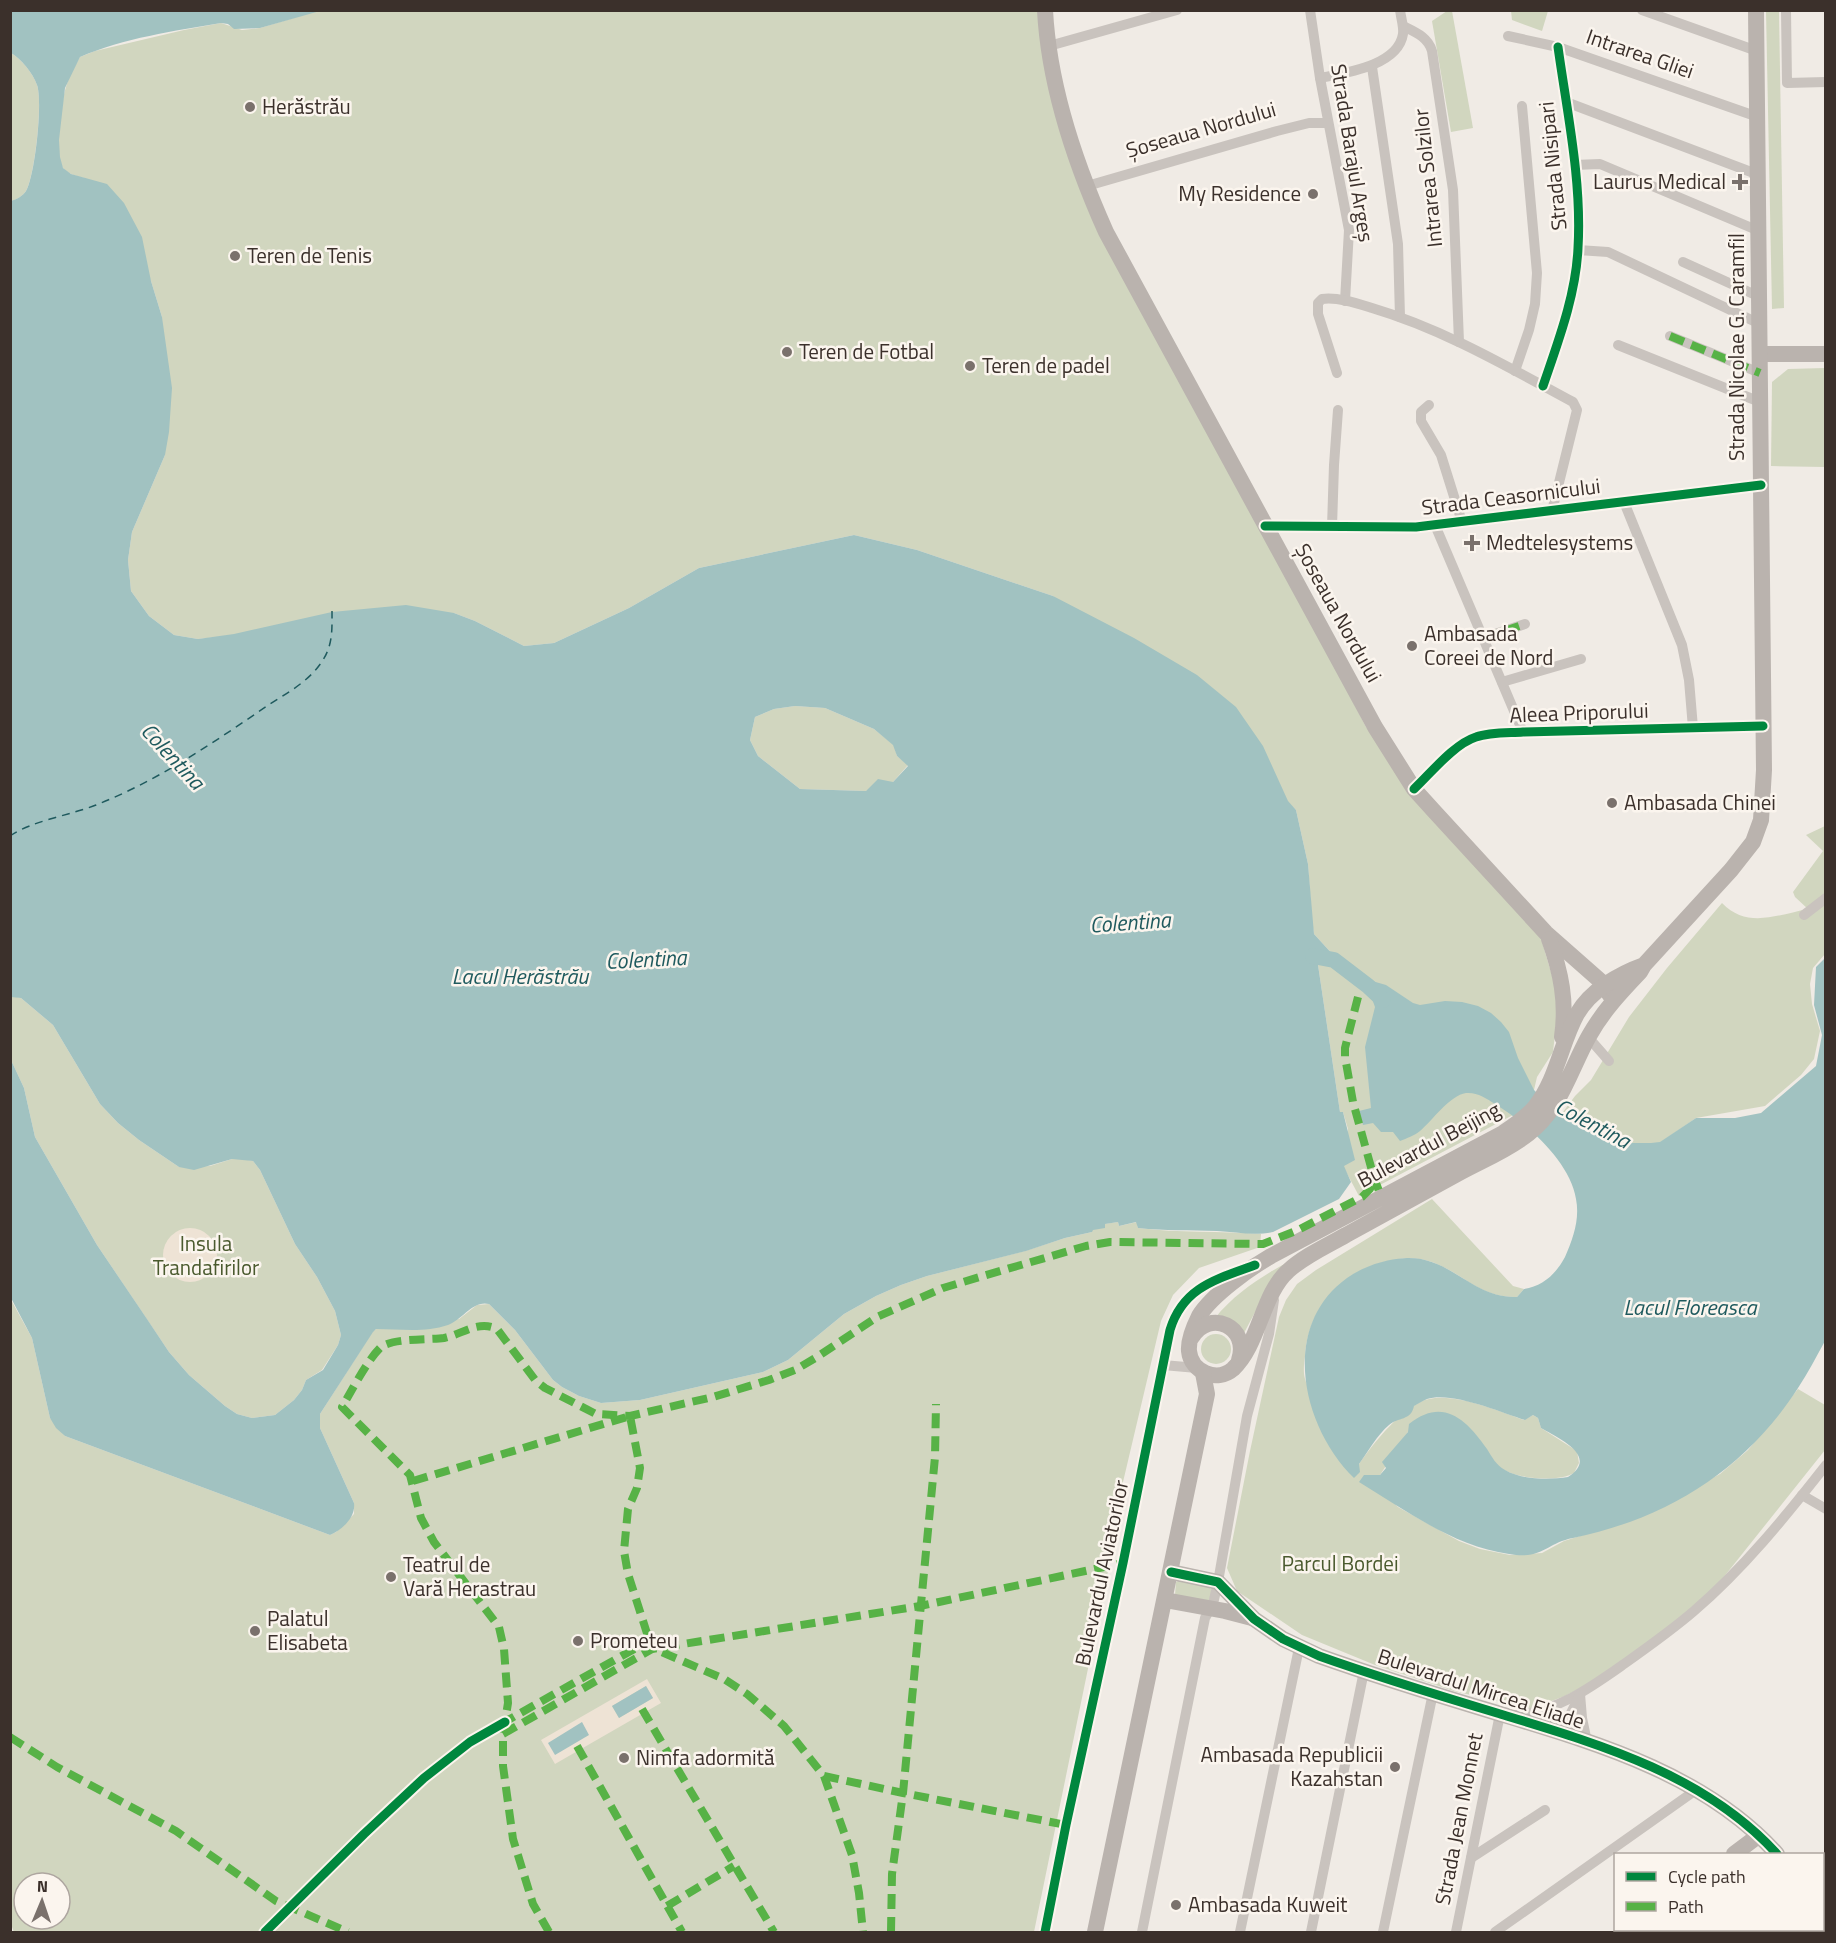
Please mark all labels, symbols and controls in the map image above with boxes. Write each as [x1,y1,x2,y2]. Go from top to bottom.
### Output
street label: Intrarea Gliei [1582,20,1698,86]
street label: Strada Barajul Argeș [1323,62,1383,244]
place label: Herăstrău [262,90,351,122]
street label: Șoseaua Nordului [1122,92,1279,166]
marker: Herăstrău [243,100,257,114]
street label: Strada Nisipari [1529,100,1575,232]
street label: Intrarea Solzilor [1404,107,1450,249]
place label: Laurus Medical [1593,165,1726,197]
marker: Laurus Medical [1731,173,1749,191]
place label: My Residence [1178,177,1301,209]
marker: My Residence [1306,187,1320,201]
street label: Strada Nicolae G. Caramfil [1720,233,1752,461]
place label: Teren de Tenis [247,239,372,271]
marker: Teren de Tenis [228,249,242,263]
place label: Teren de Fotbal [799,335,934,367]
marker: Teren de Fotbal [780,345,794,359]
place label: Teren de padel [982,349,1110,381]
marker: Teren de padel [963,359,977,373]
street label: Strada Ceasornicului [1420,469,1602,523]
place label: Medtelesystems [1486,526,1633,558]
marker: Medtelesystems [1463,534,1481,552]
street label: Șoseaua Nordului [1287,537,1390,688]
place label: Ambasada Coreei de Nord [1424,617,1553,673]
marker: Ambasada Coreei de Nord [1405,639,1419,653]
street label: Aleea Priporului [1509,694,1649,730]
water label: Colentina [133,715,214,799]
place label: Ambasada Chinei [1624,786,1776,818]
marker: Ambasada Chinei [1605,796,1619,810]
water label: Colentina [1088,902,1174,942]
water label: Colentina [605,940,689,978]
water label: Lacul Herăstrău [452,959,590,993]
water label: Colentina [1549,1089,1638,1158]
street label: Bulevardul Beijing [1351,1093,1506,1195]
park label: Insula Trandafirilor [153,1227,259,1283]
water label: Lacul Floreasca [1624,1290,1758,1324]
street label: Bulevardul Aviatorilor [1066,1477,1136,1669]
park label: Parcul Bordei [1281,1547,1399,1579]
place label: Teatrul de Vară Herastrau [403,1548,536,1604]
marker: Teatrul de Vară Herastrau [384,1570,398,1584]
place label: Palatul Elisabeta [267,1602,348,1658]
marker: Palatul Elisabeta [248,1624,262,1638]
place label: Prometeu [590,1624,678,1656]
marker: Prometeu [571,1634,585,1648]
street label: Bulevardul Mircea Eliade [1374,1639,1589,1737]
street label: Strada Jean Monnet [1426,1729,1491,1908]
place label: Ambasada Republicii Kazahstan [1200,1738,1383,1794]
place label: Nimfa adormită [636,1741,775,1773]
marker: Nimfa adormită [617,1751,631,1765]
marker: Ambasada Republicii Kazahstan [1388,1760,1402,1774]
legend [1614,1853,1824,1931]
text: Cycle path [1668,1863,1746,1890]
north arrow [12,1871,72,1931]
text: N [37,1874,48,1898]
place label: Ambasada Kuweit [1188,1888,1348,1920]
text: Path [1668,1893,1704,1920]
marker: Ambasada Kuweit [1169,1898,1183,1912]

